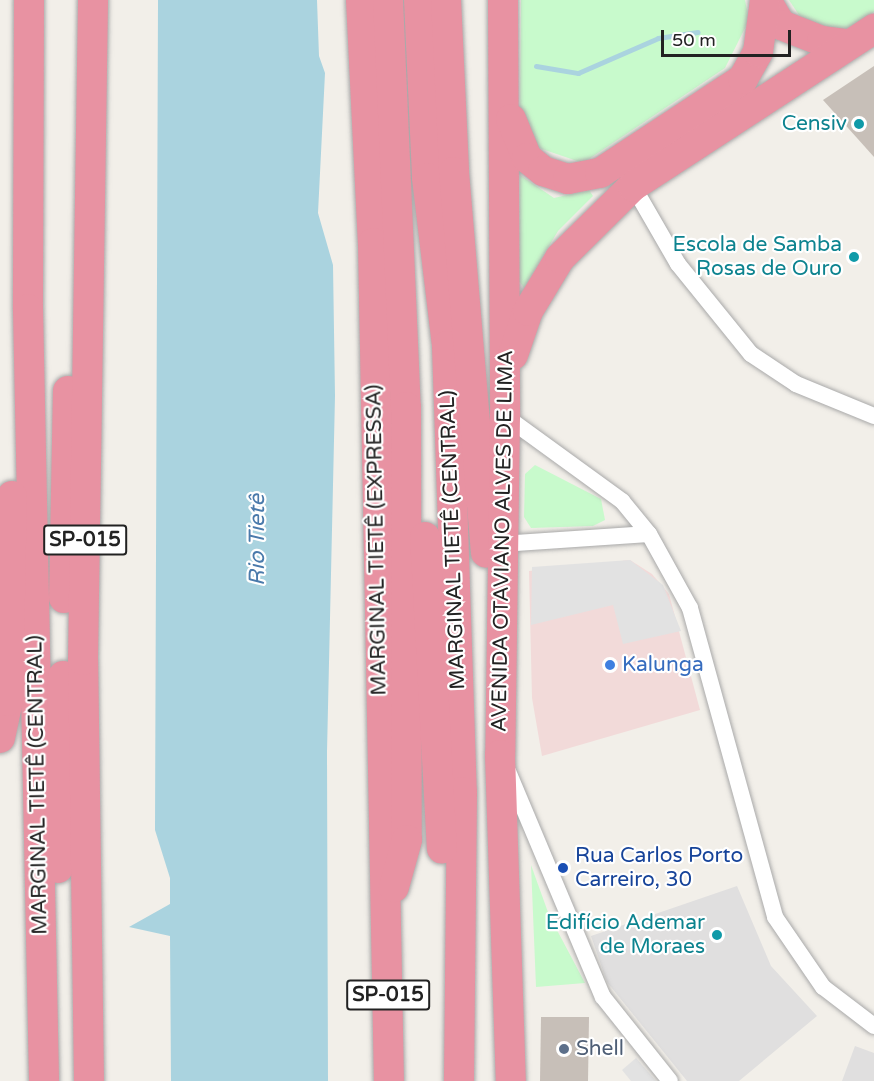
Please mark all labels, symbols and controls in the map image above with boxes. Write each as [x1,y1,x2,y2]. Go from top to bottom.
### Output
scale bar [664,18,794,56]
text: 50 m [672,29,716,51]
place label: Censiv [782,111,847,137]
marker: Censiv [852,117,866,131]
place label: Escola de Samba Rosas de Ouro [673,232,842,282]
marker: Escola de Samba Rosas de Ouro [847,250,861,264]
street label: AVENIDA OTAVIANO ALVES DE LIMA [487,350,519,732]
street label: MARGINAL TIETÊ (EXPRESSA) [362,384,392,696]
street label: MARGINAL TIETÊ (CENTRAL) [435,390,471,690]
water label: Rio Tietê [245,494,271,586]
road number: SP-015 [43,523,127,557]
street label: MARGINAL TIETÊ (CENTRAL) [23,635,53,935]
place label: Kalunga [622,652,704,678]
marker: Kalunga [603,658,617,672]
place label: Rua Carlos Porto Carreiro, 30 [575,843,743,893]
marker: Rua Carlos Porto Carreiro, 30 [556,861,570,875]
place label: Edifício Ademar de Moraes [546,910,705,960]
marker: Edifício Ademar de Moraes [710,928,724,942]
road number: SP-015 [346,978,430,1012]
place label: Shell [576,1036,624,1062]
marker: Shell [557,1042,571,1056]

